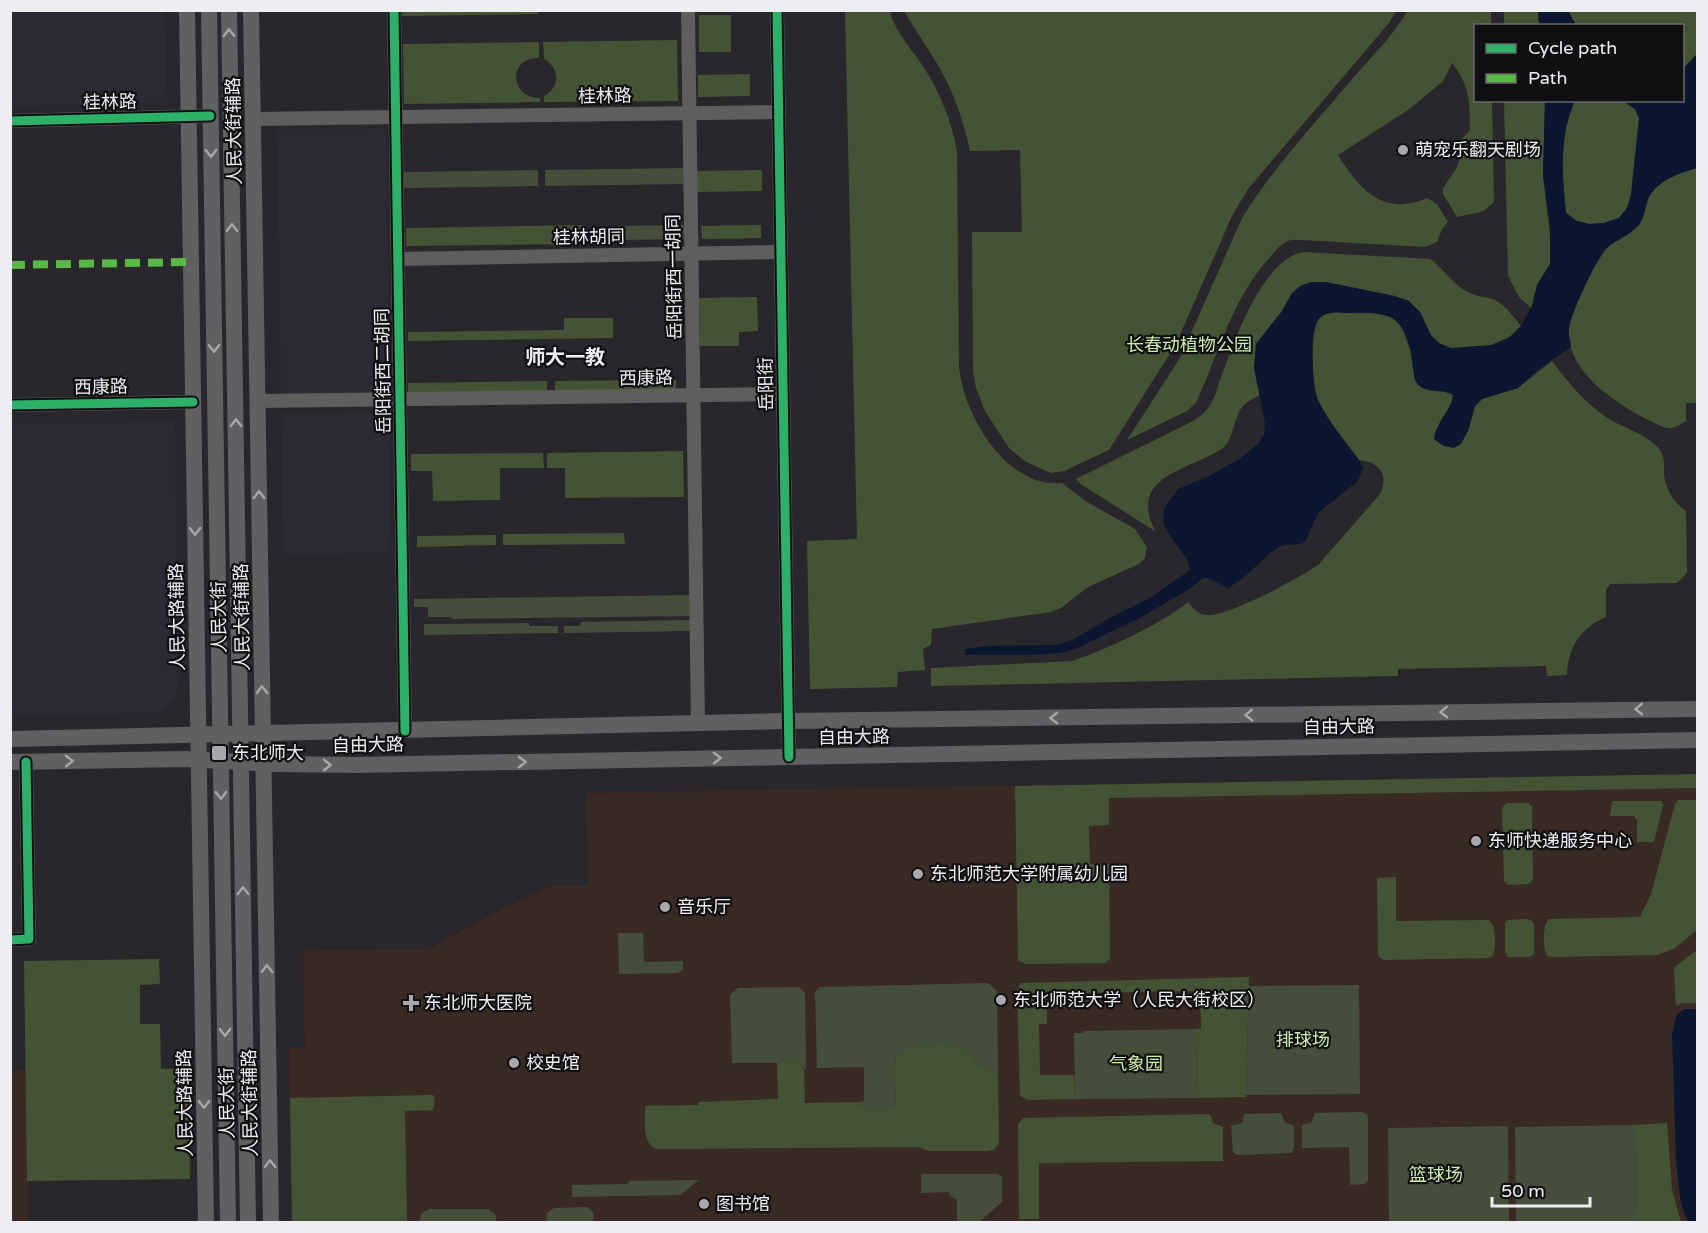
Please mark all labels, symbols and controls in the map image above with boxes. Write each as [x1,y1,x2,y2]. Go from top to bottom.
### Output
legend [1474,24,1684,102]
one-way arrow [223,29,235,38]
text: Cycle path [1528,37,1617,59]
text: Path [1528,67,1567,89]
street label: 人民大街辅路 [222,77,246,185]
street label: 桂林路 [578,85,632,107]
street label: 桂林路 [83,91,137,113]
place label: 萌宠乐翻天剧场 [1415,139,1541,161]
marker: 萌宠乐翻天剧场 [1396,143,1410,157]
one-way arrow [205,148,217,157]
street label: 岳阳街西一胡同 [662,214,686,340]
one-way arrow [226,224,239,233]
street label: 桂林胡同 [553,225,625,249]
street label: 岳阳街西二胡同 [371,308,395,434]
park label: 长春动植物公园 [1126,334,1252,356]
one-way arrow [208,343,220,352]
district label: 师大一教 [525,346,605,370]
street label: 岳阳街 [755,357,777,411]
street label: 西康路 [619,367,673,389]
street label: 西康路 [74,376,128,398]
one-way arrow [229,419,242,428]
one-way arrow [253,491,265,500]
one-way arrow [189,526,201,535]
street label: 人民大路辅路 [165,563,189,671]
street label: 人民大街辅路 [230,563,254,671]
street label: 人民大街 [207,581,231,653]
one-way arrow [256,686,269,695]
one-way arrow [1635,703,1644,716]
one-way arrow [1440,706,1449,718]
one-way arrow [1245,709,1254,721]
one-way arrow [1050,712,1059,724]
street label: 自由大路 [1303,715,1375,739]
street label: 自由大路 [818,725,890,749]
street label: 自由大路 [332,733,404,757]
place label: 东北师大 [232,742,304,764]
marker: 东北师大 [210,744,228,762]
one-way arrow [712,752,721,765]
one-way arrow [64,755,73,767]
one-way arrow [517,756,526,768]
one-way arrow [322,759,331,771]
one-way arrow [215,790,227,799]
place label: 东师快递服务中心 [1488,830,1632,852]
marker: 东师快递服务中心 [1469,834,1483,848]
place label: 东北师范大学附属幼儿园 [930,863,1128,885]
marker: 东北师范大学附属幼儿园 [911,867,925,881]
one-way arrow [237,887,249,896]
place label: 音乐厅 [677,896,731,918]
marker: 音乐厅 [658,900,672,914]
one-way arrow [261,965,273,974]
place label: 东北师范大学（人民大街校区） [1013,989,1265,1011]
place label: 东北师大医院 [424,992,532,1014]
marker: 东北师范大学（人民大街校区） [994,993,1008,1007]
marker: 东北师大医院 [402,994,420,1012]
one-way arrow [219,1027,231,1036]
park label: 排球场 [1276,1029,1330,1051]
street label: 人民大路辅路 [173,1049,197,1157]
street label: 人民大街辅路 [238,1049,262,1157]
place label: 校史馆 [526,1052,580,1074]
park label: 气象园 [1109,1053,1163,1075]
marker: 校史馆 [507,1056,521,1070]
street label: 人民大街 [215,1067,239,1139]
one-way arrow [198,1099,210,1108]
one-way arrow [264,1160,276,1169]
park label: 篮球场 [1409,1164,1463,1186]
scale bar [1492,1170,1590,1208]
text: 50 m [1501,1180,1545,1202]
place label: 图书馆 [716,1193,770,1215]
marker: 图书馆 [697,1197,711,1211]

